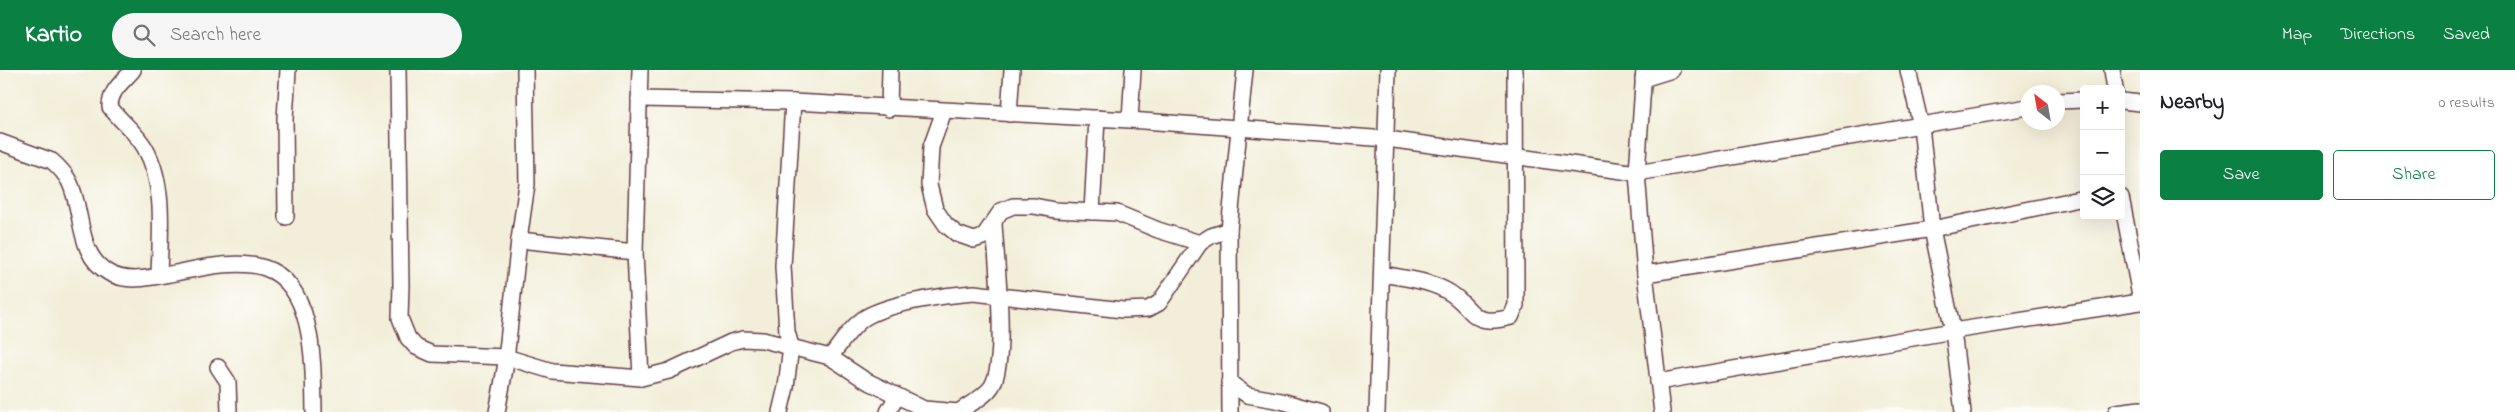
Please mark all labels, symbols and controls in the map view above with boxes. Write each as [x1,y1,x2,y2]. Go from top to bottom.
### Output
search box [112,13,462,58]
text: Kartio [25,18,82,53]
icon: search [130,21,158,49]
text: Search here [170,22,261,49]
text: Map [2282,22,2312,48]
text: Directions [2340,22,2415,48]
text: Saved [2443,22,2490,48]
north arrow [2020,85,2065,130]
map controls [2080,85,2125,220]
button: + [2080,85,2125,130]
text: Nearby [2160,88,2224,118]
text: 0 results [2439,91,2495,115]
button: − [2080,130,2125,175]
button: Save [2160,150,2323,200]
button: Share [2333,150,2495,200]
button: layers [2080,175,2125,220]

